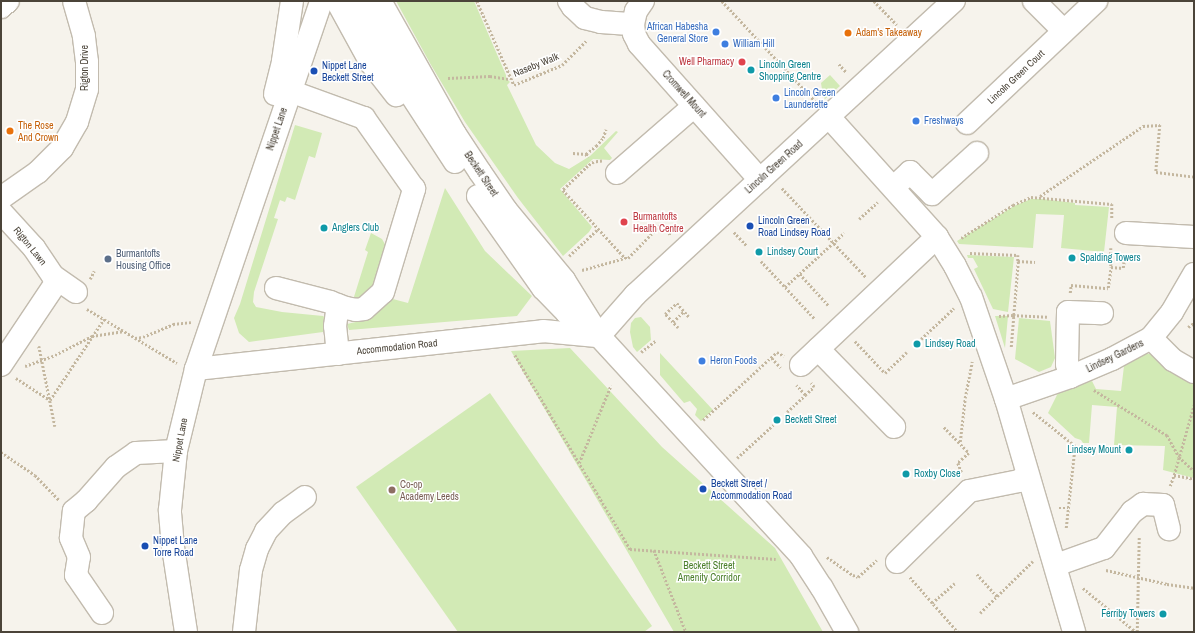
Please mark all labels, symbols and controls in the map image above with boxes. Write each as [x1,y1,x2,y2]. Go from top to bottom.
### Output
place label: African Habesha General Store [647,20,708,44]
marker: African Habesha General Store [711,27,721,37]
place label: Adam's Takeaway [856,27,922,39]
marker: Adam's Takeaway [843,28,853,38]
place label: William Hill [733,38,774,50]
marker: William Hill [720,39,730,49]
street label: Rigton Drive [79,45,91,91]
street label: Lincoln Green Court [985,47,1047,107]
street label: Naseby Walk [511,50,561,80]
place label: Well Pharmacy [679,56,734,68]
marker: Well Pharmacy [737,57,747,67]
place label: Lincoln Green Shopping Centre [759,58,821,82]
place label: Nippet Lane Beckett Street [322,59,374,82]
marker: Lincoln Green Shopping Centre [746,65,756,75]
marker: Nippet Lane Beckett Street [309,66,319,76]
street label: Cromwell Mount [660,68,708,120]
place label: Lincoln Green Launderette [784,86,836,110]
marker: Lincoln Green Launderette [771,93,781,103]
street label: Nippet Lane [264,106,290,152]
place label: Freshways [924,115,964,127]
marker: Freshways [911,116,921,126]
place label: The Rose And Crown [18,119,59,142]
marker: The Rose And Crown [5,126,15,136]
street label: Lincoln Green Road [743,138,805,196]
street label: Beckett Street [462,149,500,199]
place label: Burmantofts Health Centre [633,210,684,234]
place label: Lincoln Green Road Lindsey Road [758,214,830,238]
marker: Burmantofts Health Centre [618,216,630,228]
marker: Lincoln Green Road Lindsey Road [745,221,755,231]
place label: Anglers Club [332,222,379,234]
marker: Anglers Club [319,223,329,233]
street label: Rigton Lawn [11,224,49,268]
place label: Lindsey Court [767,246,818,258]
place label: Burmantofts Housing Office [116,247,171,270]
marker: Lindsey Court [754,247,764,257]
place label: Spalding Towers [1080,252,1141,264]
marker: Spalding Towers [1067,253,1077,263]
marker: Burmantofts Housing Office [103,254,113,264]
street label: Accommodation Road [356,337,438,357]
street label: Lindsey Gardens [1084,337,1146,375]
place label: Lindsey Road [925,338,976,350]
marker: Lindsey Road [912,339,922,349]
place label: Heron Foods [710,355,757,367]
marker: Heron Foods [697,356,707,366]
place label: Beckett Street [785,414,837,426]
marker: Beckett Street [772,415,782,425]
street label: Nippet Lane [170,417,190,463]
place label: Lindsey Mount [1067,444,1121,456]
marker: Lindsey Mount [1124,445,1134,455]
place label: Roxby Close [914,468,960,480]
marker: Roxby Close [901,469,911,479]
place label: Beckett Street / Accommodation Road [711,477,792,500]
place label: Co-op Academy Leeds [400,478,459,502]
marker: Beckett Street / Accommodation Road [698,484,708,494]
marker: Co-op Academy Leeds [387,485,397,495]
place label: Nippet Lane Torre Road [153,534,198,558]
marker: Nippet Lane Torre Road [140,541,150,551]
park label: Beckett Street Amenity Corridor [678,559,740,582]
place label: Ferriby Towers [1101,608,1155,620]
marker: Ferriby Towers [1158,609,1168,619]

